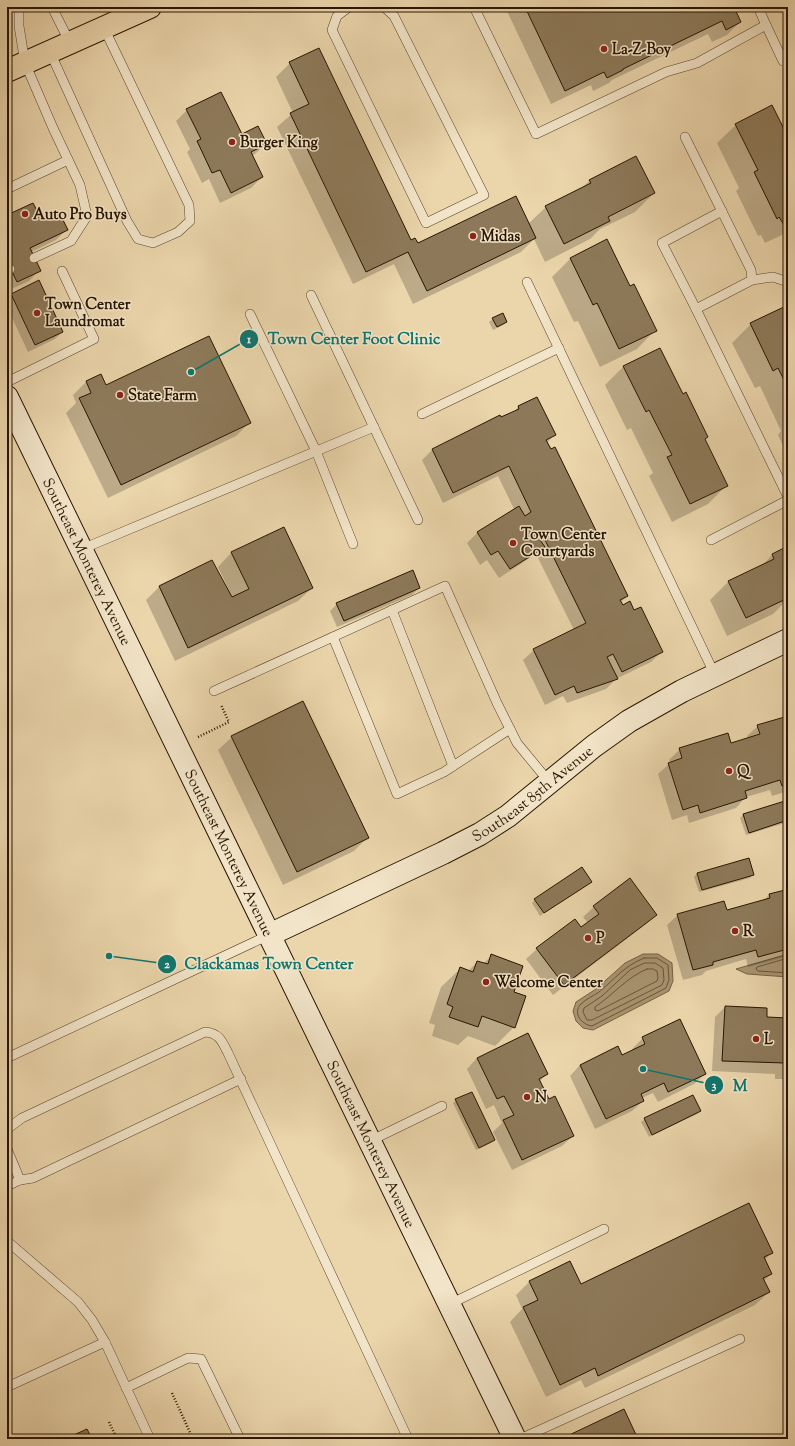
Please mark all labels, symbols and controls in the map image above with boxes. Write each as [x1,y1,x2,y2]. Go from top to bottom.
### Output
place label: La-Z-Boy [612,40,672,61]
marker: La-Z-Boy [599,44,609,54]
place label: Burger King [240,133,319,154]
marker: Burger King [227,137,237,147]
place label: Auto Pro Buys [33,205,127,226]
marker: Auto Pro Buys [20,209,30,219]
place label: Midas [481,227,520,248]
marker: Midas [468,231,478,241]
place label: Town Center Laundromat [45,295,131,333]
marker: Town Center Laundromat [32,308,42,318]
callout: Town Center Foot Clinic [239,325,448,353]
text: Town Center Foot Clinic [268,329,441,352]
text: 1 [246,331,252,349]
place label: State Farm [128,386,198,407]
marker: State Farm [115,390,125,400]
street label: Southeast Monterey Avenue [36,475,136,649]
place label: Town Center Courtyards [521,525,607,563]
marker: Town Center Courtyards [508,538,518,548]
street label: Southeast 85th Avenue [469,742,598,848]
place label: Q [737,762,752,783]
street label: Southeast Monterey Avenue [178,766,278,941]
marker: Q [724,766,734,776]
place label: R [743,922,754,943]
marker: R [730,926,740,936]
place label: P [596,929,605,950]
marker: P [583,933,593,943]
callout: Clackamas Town Center [157,950,362,978]
text: Clackamas Town Center [184,954,355,977]
text: 2 [164,956,170,974]
place label: Welcome Center [494,973,603,994]
marker: Welcome Center [481,977,491,987]
place label: L [764,1030,774,1051]
marker: L [751,1034,761,1044]
street label: Southeast Monterey Avenue [320,1057,419,1232]
callout: M [704,1071,755,1099]
text: M [733,1076,748,1099]
text: 3 [712,1077,717,1095]
place label: N [535,1088,547,1109]
marker: N [522,1092,532,1102]

